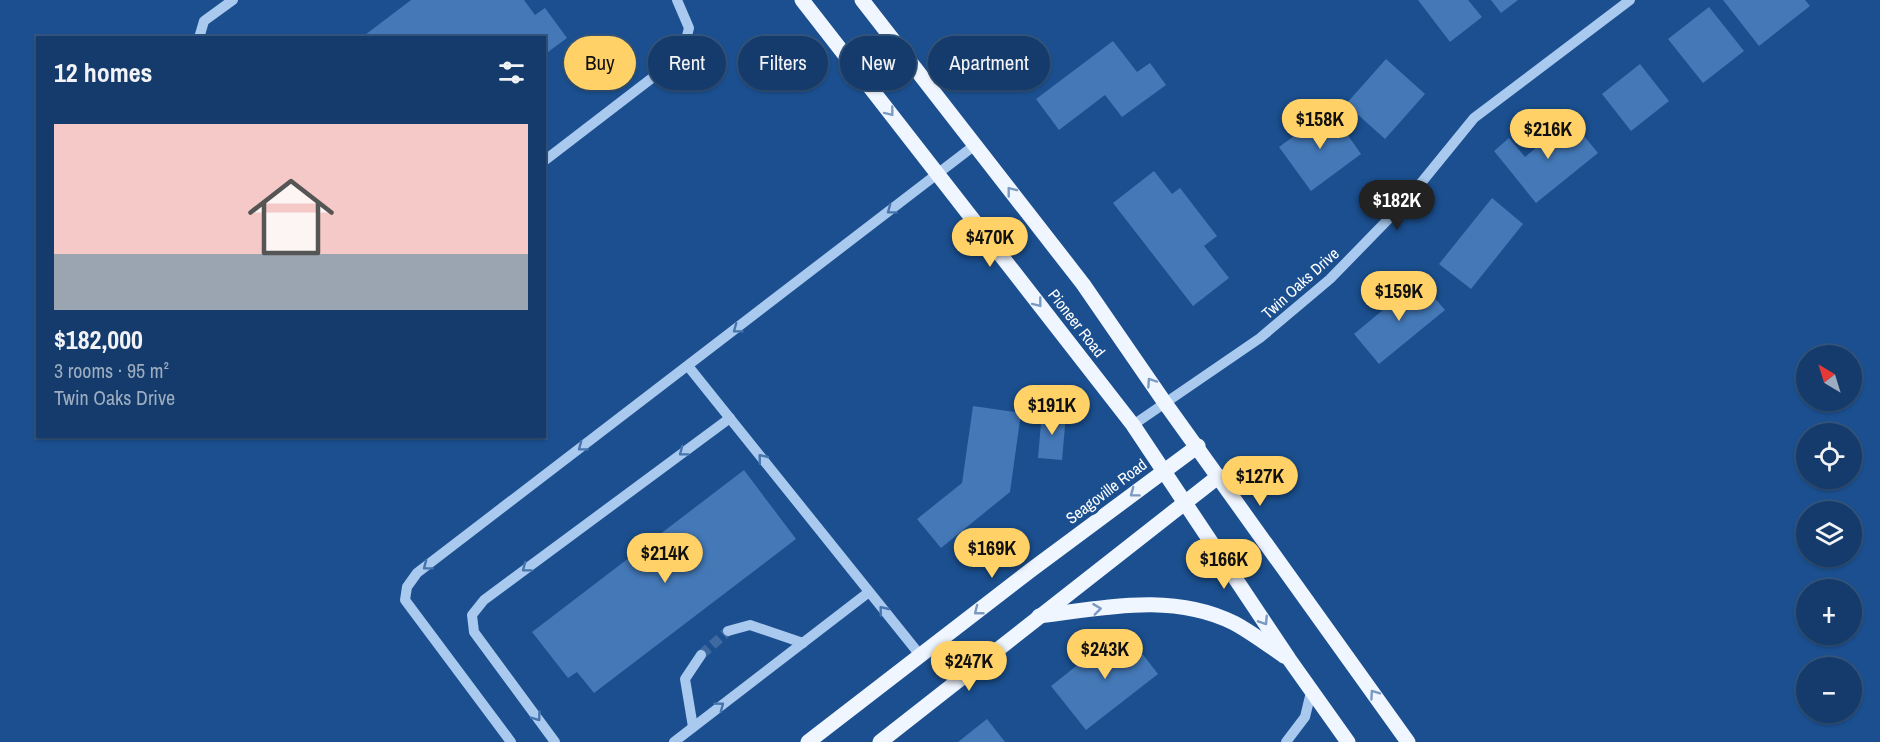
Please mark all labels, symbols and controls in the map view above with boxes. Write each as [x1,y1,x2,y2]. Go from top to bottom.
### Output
chip: Buy [564,36,636,90]
chip: Rent [648,36,726,90]
chip: Filters [738,36,828,90]
chip: New [840,36,916,90]
chip: Apartment [928,36,1050,90]
text: 12 homes [54,55,152,90]
icon: filters [495,56,528,89]
pin: $158K [1278,99,1362,150]
text: $158K [1296,105,1344,132]
one-way arrow [882,106,893,117]
pin: $216K [1506,109,1590,160]
text: $216K [1524,115,1572,142]
icon: home [237,163,345,271]
pin: $182K [1355,180,1439,231]
text: $182K [1373,186,1421,213]
one-way arrow [1007,187,1018,198]
one-way arrow [887,202,898,213]
pin: $470K [948,217,1032,268]
text: $470K [966,223,1014,250]
street label: Twin Oaks Drive [1257,242,1343,324]
pin: $159K [1357,271,1441,322]
text: $159K [1375,277,1423,304]
street label: Pioneer Road [1043,284,1111,362]
one-way arrow [1031,297,1042,308]
one-way arrow [732,321,743,332]
text: $182,000 [54,322,143,357]
north arrow [1796,345,1862,411]
map controls [1796,345,1862,723]
text: 3 rooms · 95 m² [54,357,169,384]
one-way arrow [1147,378,1158,389]
text: Twin Oaks Drive [54,384,175,411]
pin: $191K [1010,385,1094,436]
text: $191K [1028,391,1076,418]
button: locate [1796,423,1862,489]
one-way arrow [578,440,589,451]
one-way arrow [678,445,689,456]
one-way arrow [758,453,769,464]
street label: Seagoville Road [1061,453,1151,529]
pin: $127K [1218,456,1302,507]
text: $127K [1236,462,1284,489]
one-way arrow [1130,486,1141,497]
button: layers [1796,501,1862,567]
pin: $169K [950,528,1034,579]
pin: $214K [623,533,707,584]
text: $169K [968,534,1016,561]
text: $214K [641,539,689,566]
pin: $166K [1182,539,1266,590]
text: $166K [1200,545,1248,572]
one-way arrow [423,558,434,569]
one-way arrow [522,561,533,572]
button: + [1796,579,1862,645]
one-way arrow [974,603,985,614]
one-way arrow [1093,603,1102,615]
one-way arrow [880,606,891,617]
one-way arrow [1257,614,1268,625]
pin: $243K [1063,629,1147,680]
text: $243K [1081,635,1129,662]
pin: $247K [927,641,1011,692]
text: $247K [945,647,993,674]
button: − [1796,657,1862,723]
one-way arrow [1370,690,1381,701]
one-way arrow [714,703,725,714]
one-way arrow [529,711,540,722]

